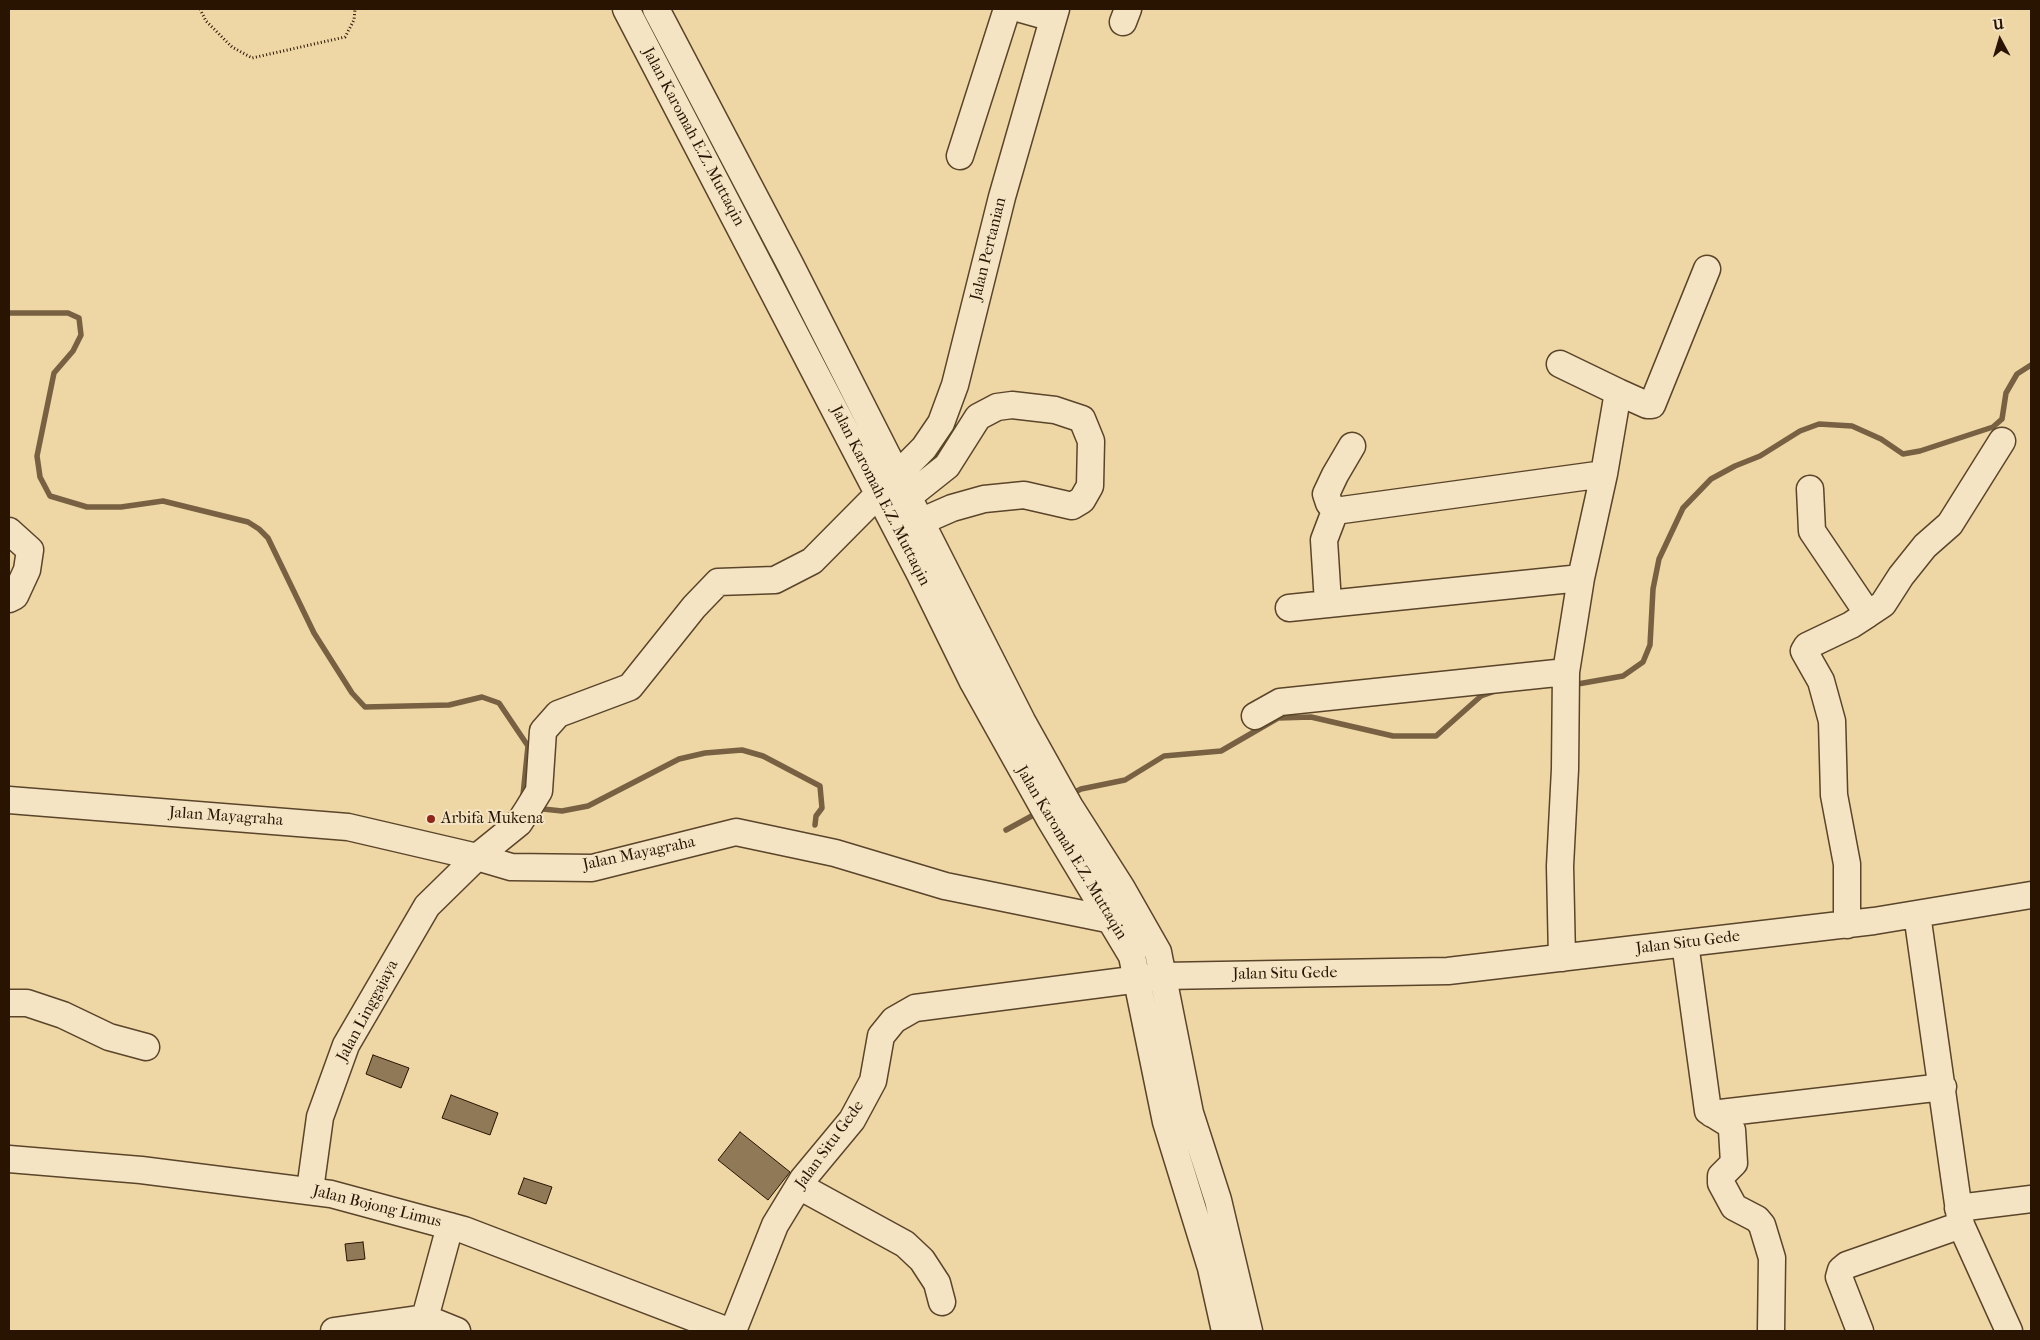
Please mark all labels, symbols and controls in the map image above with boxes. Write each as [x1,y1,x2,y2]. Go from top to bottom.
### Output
north arrow [1975,15,2025,65]
text: U [1992,16,2005,34]
street label: Jalan Karomah E.Z. Muttaqin [638,44,748,230]
street label: Jalan Pertanian [967,195,1011,303]
street label: Jalan Karomah E.Z. Muttaqin [826,403,934,589]
street label: Jalan Karomah E.Z. Muttaqin [1011,763,1131,943]
street label: Jalan Mayagraha [168,803,284,831]
place label: Arbifa Mukena [441,809,543,829]
marker: Arbifa Mukena [425,813,437,825]
street label: Jalan Mayagraha [581,833,697,875]
street label: Jalan Situ Gede [1635,927,1741,959]
street label: Jalan Linggajaya [333,957,403,1065]
street label: Jalan Situ Gede [1233,963,1337,985]
street label: Jalan Situ Gede [792,1097,868,1193]
street label: Jalan Bojong Limus [311,1182,443,1232]

